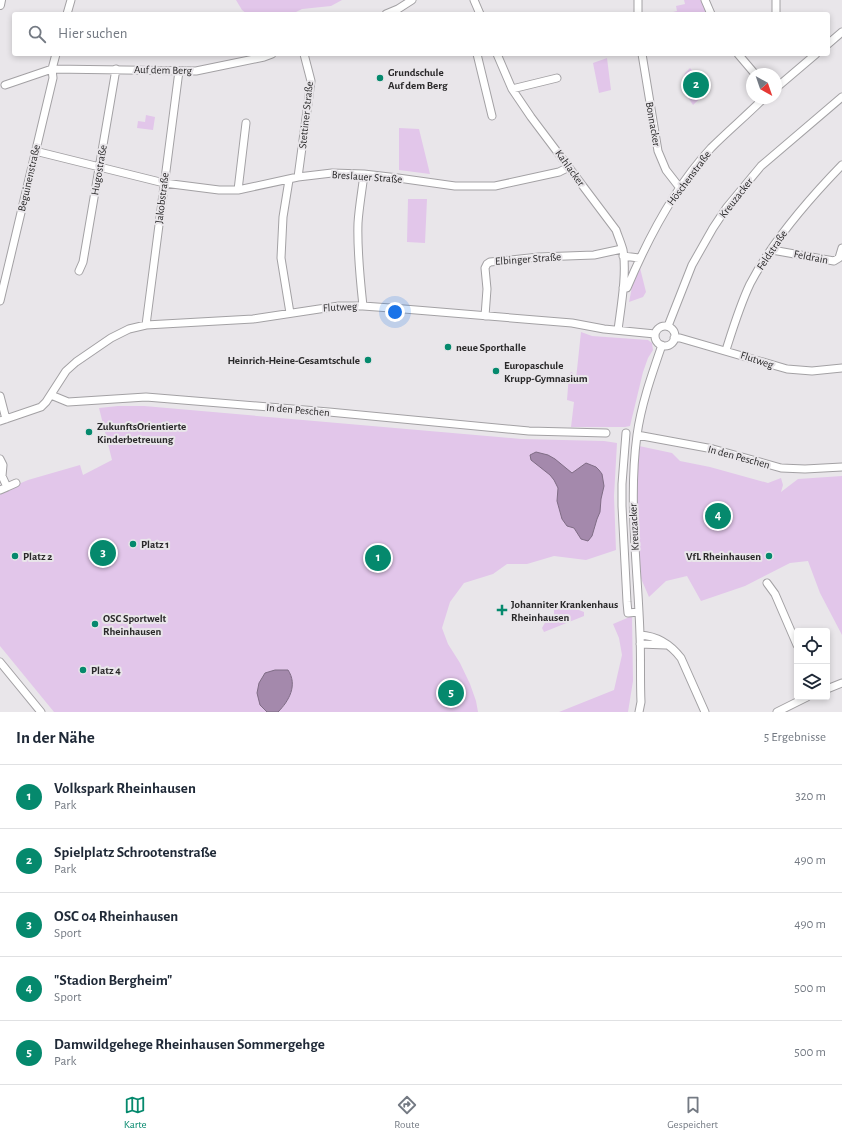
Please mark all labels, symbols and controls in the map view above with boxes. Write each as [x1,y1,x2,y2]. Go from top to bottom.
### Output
search box [12,12,830,56]
icon: search [26,23,48,45]
text: Hier suchen [58,26,128,41]
street label: Auf dem Berg [134,64,193,76]
place label: Grundschule Auf dem Berg [388,67,448,91]
north arrow [746,68,782,104]
pin: 2 [683,70,709,100]
marker: Grundschule Auf dem Berg [375,73,385,83]
street label: Stettiner Straße [297,81,315,149]
street label: Bonnacker [644,101,662,148]
street label: Beguinenstraße [16,144,42,212]
street label: Hugostraße [89,144,109,196]
street label: Kahlacker [553,148,587,189]
street label: Höschenstraße [665,149,713,207]
street label: Breslauer Straße [331,169,403,185]
street label: Jakobstraße [153,172,171,224]
street label: Kreuzacker [717,176,755,220]
street label: Feldstraße [755,228,789,272]
street label: Feldrain [793,248,829,266]
street label: Elbinger Straße [495,251,561,267]
street label: Flutweg [323,301,358,313]
your location [385,302,405,322]
marker: neue Sporthalle [443,342,453,352]
place label: neue Sporthalle [456,342,526,353]
street label: Flutweg [739,349,776,371]
place label: Heinrich-Heine-Gesamtschule [227,355,360,366]
marker: Heinrich-Heine-Gesamtschule [363,355,373,365]
place label: Europaschule Krupp-Gymnasium [504,360,588,384]
marker: Europaschule Krupp-Gymnasium [491,366,501,376]
street label: In den Peschen [266,402,330,418]
place label: ZukunftsOrientierte Kinderbetreuung [97,421,186,445]
marker: ZukunftsOrientierte Kinderbetreuung [84,427,94,437]
street label: In den Peschen [707,443,771,471]
pin: 4 [705,501,731,531]
street label: Kreuzacker [627,503,641,551]
pin: 3 [90,538,116,568]
marker: Platz 1 [128,539,138,549]
place label: Platz 1 [141,539,169,550]
pin: 1 [365,543,391,573]
marker: Platz 2 [10,551,20,561]
place label: Platz 2 [23,551,52,562]
place label: VfL Rheinhausen [686,551,761,562]
marker: VfL Rheinhausen [764,551,774,561]
place label: Johanniter Krankenhaus Rheinhausen [511,599,618,623]
marker: Johanniter Krankenhaus Rheinhausen [496,604,508,616]
place label: OSC Sportwelt Rheinhausen [103,613,167,637]
marker: OSC Sportwelt Rheinhausen [90,619,100,629]
map controls [794,628,830,700]
button: locate [794,628,830,664]
button: layers [794,664,830,700]
marker: Platz 4 [78,665,88,675]
place label: Platz 4 [91,665,121,676]
pin: 5 [438,678,464,708]
text: In der Nähe [16,729,95,746]
text: 5 Ergebnisse [764,731,826,744]
text: Volkspark Rheinhausen [54,781,196,796]
text: 1 [27,790,31,803]
text: 320 m [795,790,826,803]
text: Park [54,799,76,812]
text: Spielplatz Schrootenstraße [54,845,217,860]
text: 2 [26,854,32,867]
text: 490 m [794,854,826,867]
text: Park [54,863,76,876]
text: OSC 04 Rheinhausen [54,909,178,924]
text: 3 [26,918,32,931]
text: 490 m [794,918,826,931]
text: Sport [54,927,81,940]
text: "Stadion Bergheim" [54,973,172,988]
text: 4 [26,982,32,995]
text: 500 m [794,982,826,995]
text: Sport [54,991,81,1004]
text: Damwildgehege Rheinhausen Sommergehge [54,1037,325,1052]
text: 5 [26,1046,32,1059]
text: 500 m [794,1046,826,1059]
text: Park [54,1055,76,1068]
tab: Karte [124,1094,147,1131]
tab: Route [394,1094,420,1131]
tab: Gespeichert [667,1094,718,1131]

